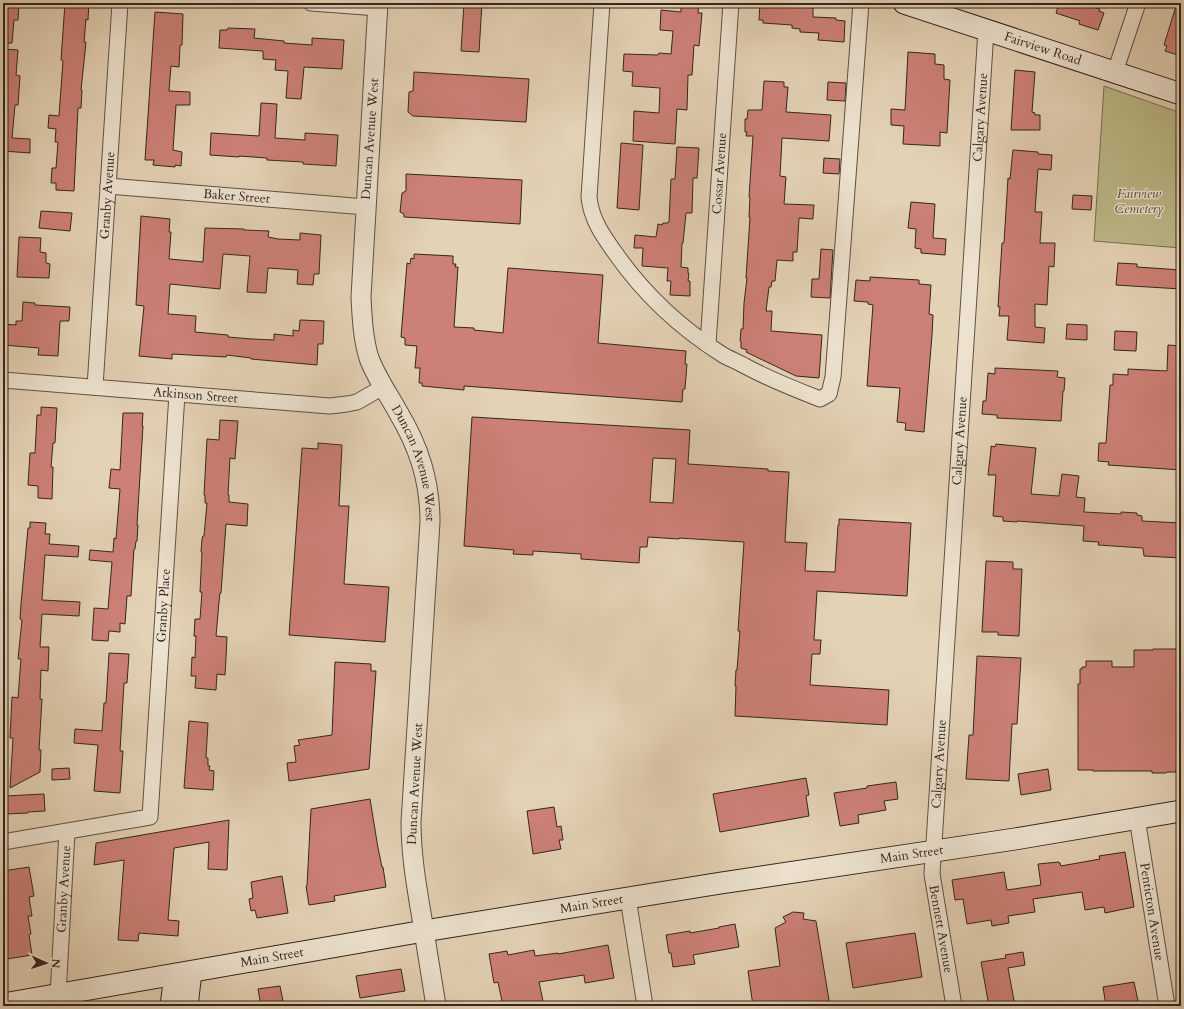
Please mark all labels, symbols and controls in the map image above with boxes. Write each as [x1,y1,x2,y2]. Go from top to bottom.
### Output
street label: Fairview Road [1002,28,1084,70]
street label: Calgary Avenue [969,72,992,162]
street label: Duncan Avenue West [357,78,383,200]
street label: Cossar Avenue [708,132,731,215]
street label: Granby Avenue [96,151,119,240]
street label: Baker Street [203,185,271,208]
park label: Fairview Cemetery [1115,185,1164,218]
street label: Atkinson Street [152,383,238,408]
street label: Calgary Avenue [948,396,972,486]
street label: Duncan Avenue West [387,402,439,521]
street label: Granby Place [152,568,175,643]
street label: Calgary Avenue [927,719,951,809]
street label: Duncan Avenue West [403,723,427,845]
street label: Main Street [879,841,945,868]
street label: Granby Avenue [52,845,75,933]
street label: Penticton Avenue [1135,862,1169,962]
street label: Bennett Avenue [924,883,958,975]
street label: Main Street [559,890,624,918]
north arrow [26,943,66,983]
street label: Main Street [239,943,305,972]
text: N [48,958,63,969]

